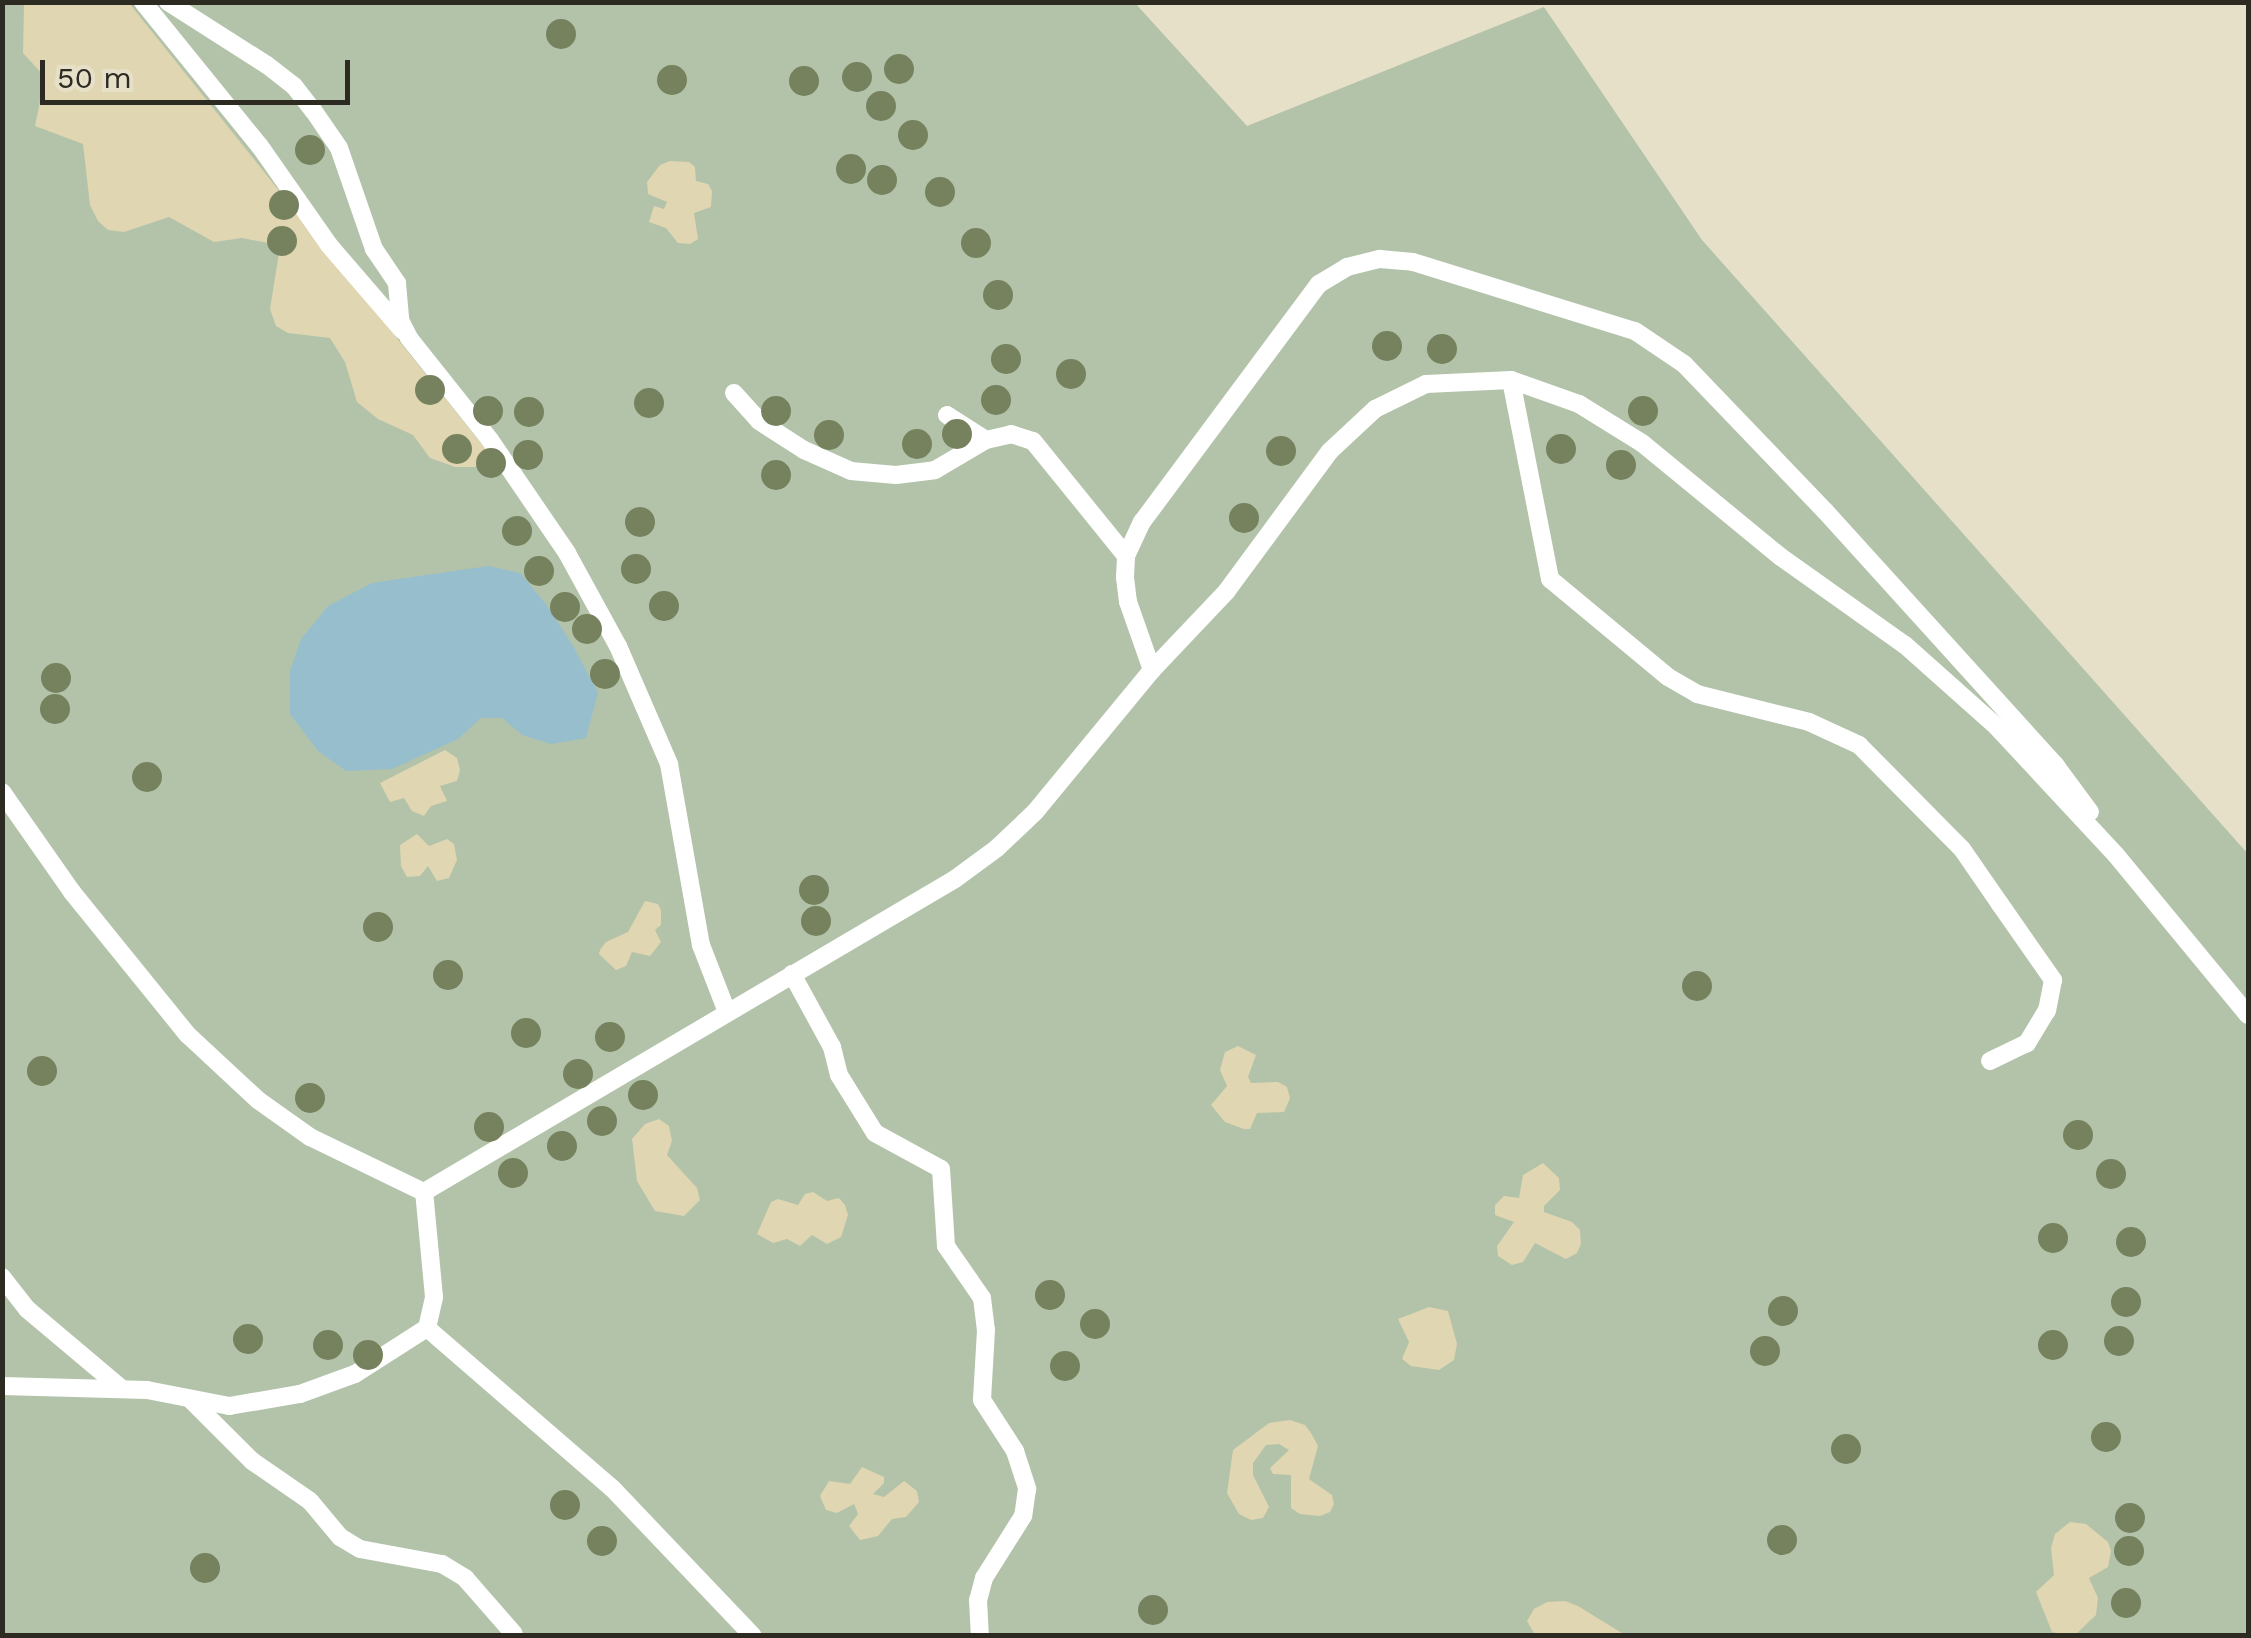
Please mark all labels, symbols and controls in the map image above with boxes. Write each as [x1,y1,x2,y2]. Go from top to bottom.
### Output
scale bar [45,40,355,102]
text: 50 m [57,60,132,95]

